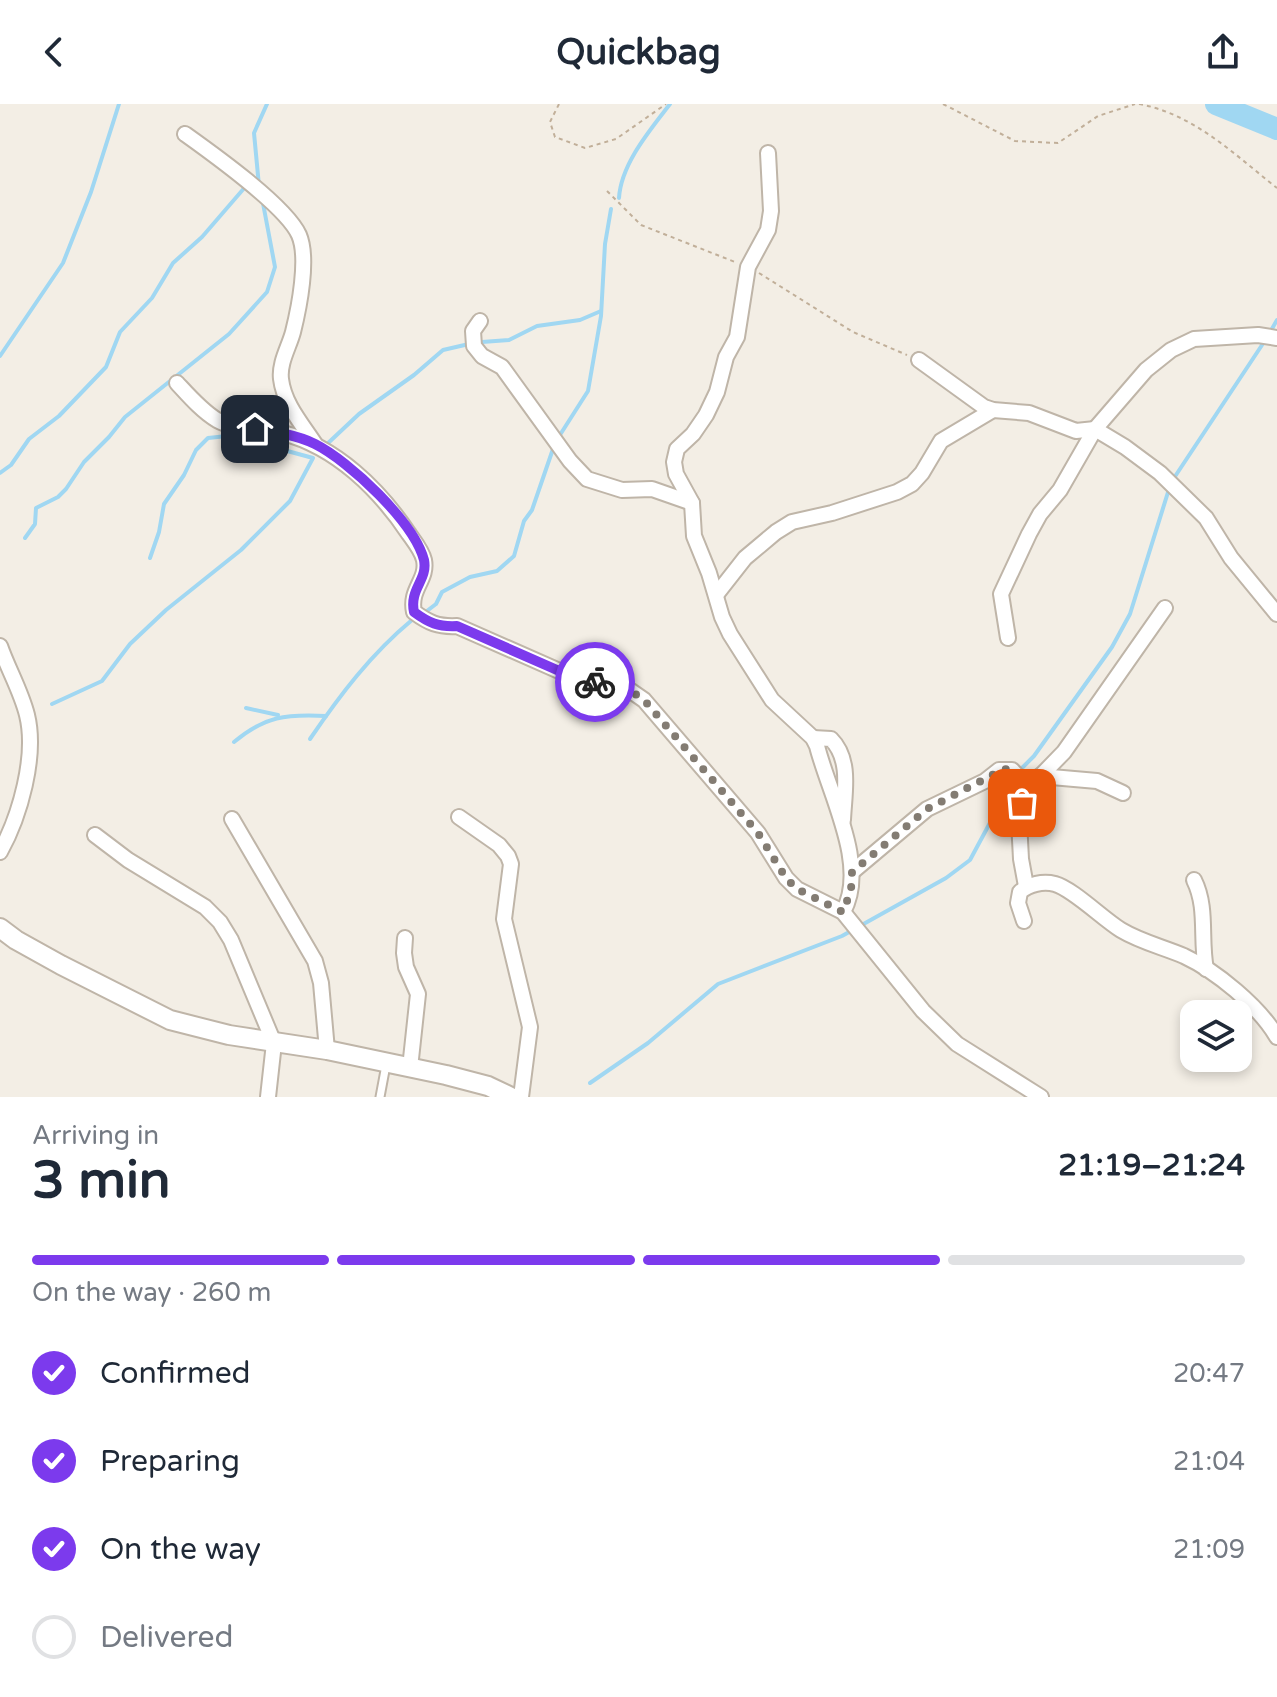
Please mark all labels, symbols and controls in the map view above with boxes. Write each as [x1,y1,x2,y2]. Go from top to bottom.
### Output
icon: back [32,30,76,74]
icon: share [1201,30,1245,74]
text: Quickbag [556,31,721,74]
pin [221,395,289,463]
icon: home [233,407,277,451]
courier [555,642,635,722]
icon: bike [573,660,617,704]
pin [988,769,1056,837]
icon: bag [1000,781,1044,825]
map controls [1180,1000,1252,1072]
button: layers [1180,1000,1252,1072]
text: Arriving in [32,1120,159,1151]
text: 21:19–21:24 [1058,1147,1245,1184]
text: 3 min [32,1149,171,1212]
text: On the way · 260 m [32,1277,271,1308]
icon: check [32,1351,76,1395]
text: Confirmed [100,1355,251,1392]
text: 20:47 [1173,1358,1245,1389]
icon: check [32,1439,76,1483]
text: Preparing [100,1443,240,1480]
text: 21:04 [1173,1446,1245,1477]
icon: check [32,1527,76,1571]
text: On the way [100,1531,261,1568]
text: 21:09 [1173,1534,1245,1565]
text: Delivered [100,1619,234,1656]

